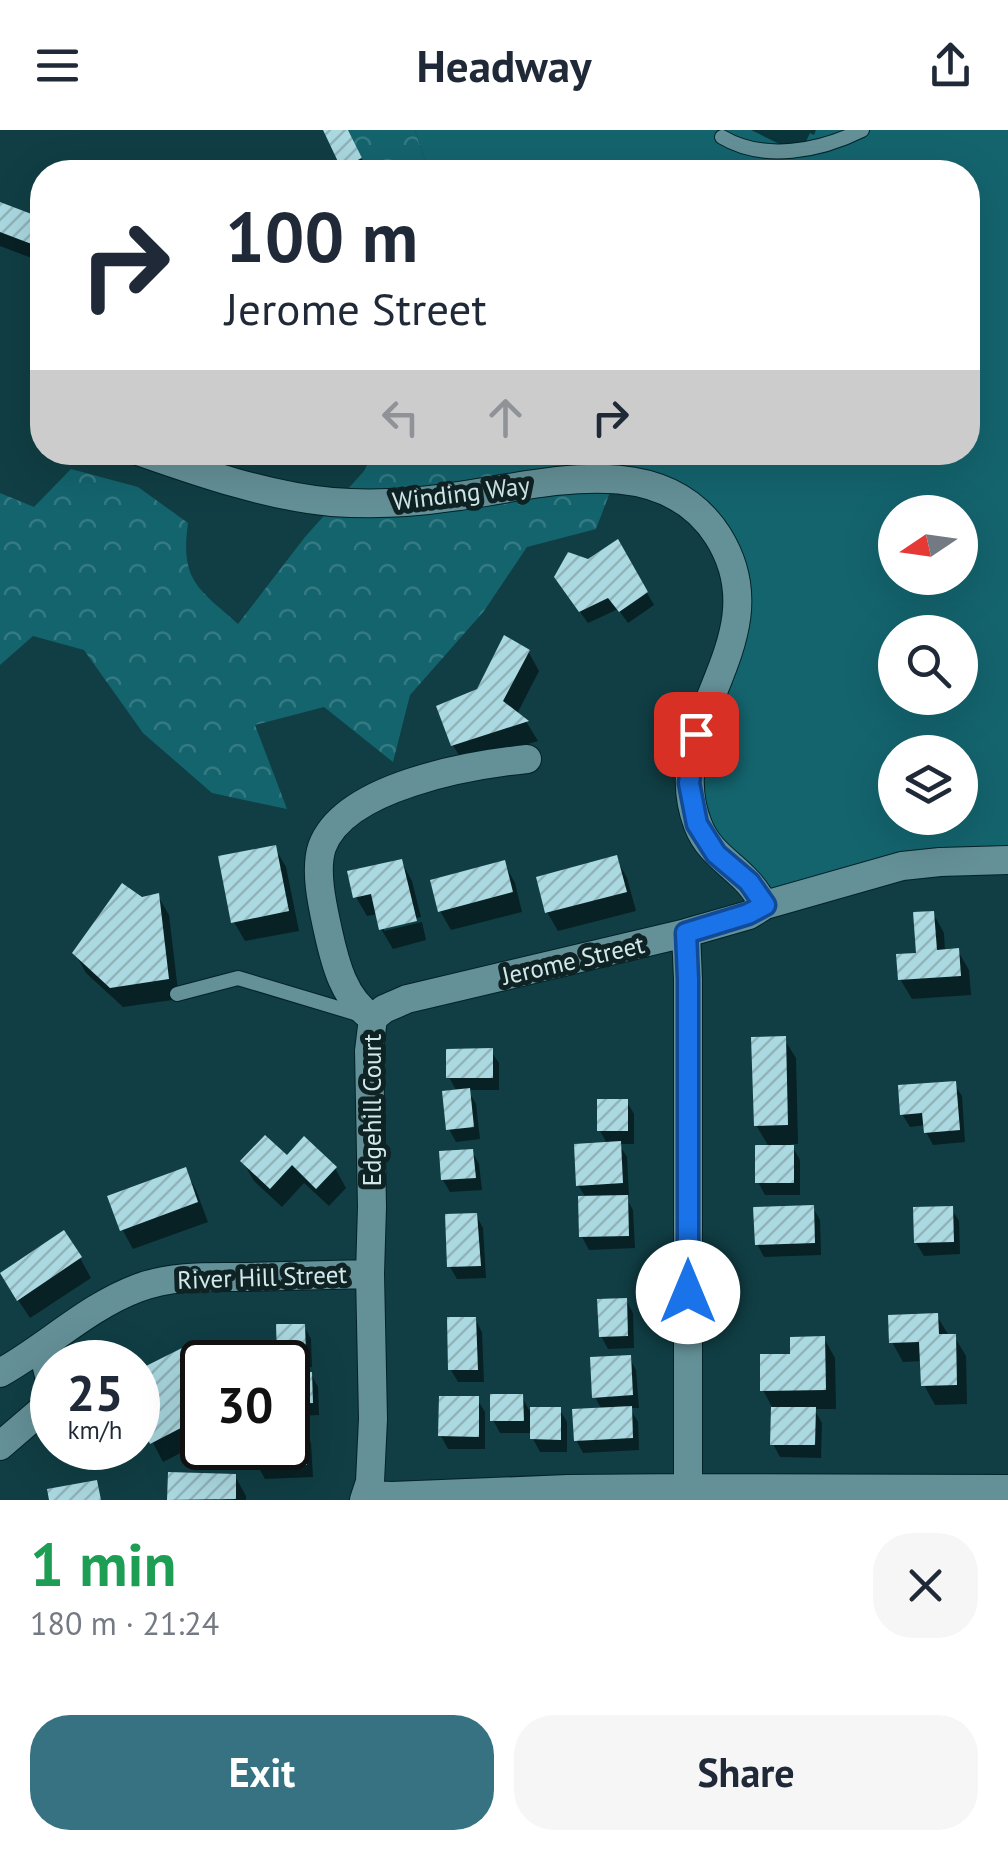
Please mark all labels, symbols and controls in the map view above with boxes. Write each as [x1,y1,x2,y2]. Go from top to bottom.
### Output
text: Headway [416,36,592,94]
icon: menu [30,38,85,93]
icon: share [923,38,978,93]
text: 100 m [225,191,418,281]
icon: right [60,200,190,330]
text: Jerome Street [225,279,487,337]
icon: left [373,390,428,445]
icon: ahead [478,390,533,445]
icon: right [583,390,638,445]
street label: Winding Way [390,469,532,517]
north arrow [878,495,978,595]
map controls [878,495,978,835]
button: search [878,615,978,715]
pin [654,692,739,777]
icon: arrive [669,707,724,762]
button: layers [878,735,978,835]
street label: Jerome Street [498,928,648,992]
street label: Edgehill Court [356,1033,388,1186]
position arrow [636,1240,740,1344]
street label: River Hill Street [177,1258,348,1296]
speed limit sign: 30 [180,1340,310,1470]
text: 25 [67,1360,123,1425]
text: km/h [68,1414,122,1446]
text: 1 min [30,1525,176,1603]
button: close [873,1533,978,1638]
text: 180 m · 21:24 [30,1602,219,1644]
button: Exit [30,1715,494,1830]
button: Share [514,1715,978,1830]

